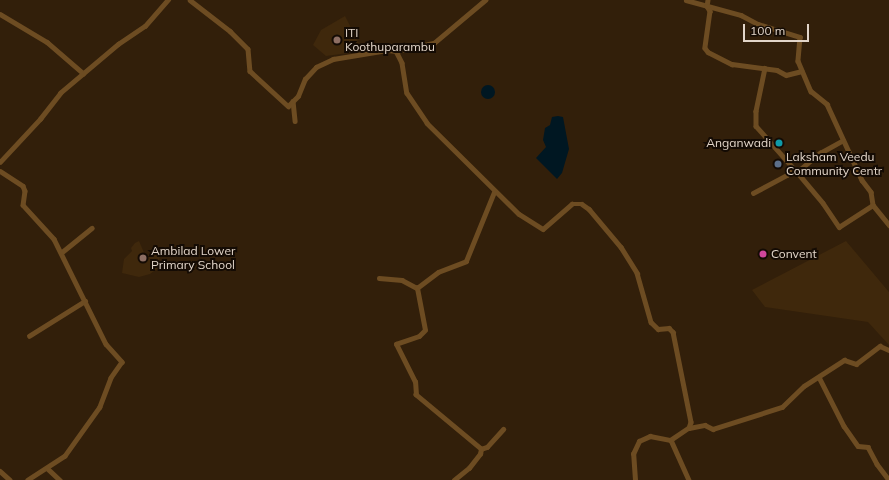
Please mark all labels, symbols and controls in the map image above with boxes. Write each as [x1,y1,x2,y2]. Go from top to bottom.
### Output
scale bar [745,16,811,42]
text: 100 m [750,23,785,38]
place label: ITI Koothuparambu [345,26,435,54]
marker: ITI Koothuparambu [332,35,342,45]
place label: Anganwadi [706,136,771,150]
marker: Anganwadi [774,138,784,148]
place label: Laksham Veedu Community Centr [786,150,882,178]
marker: Laksham Veedu Community Centr [773,159,783,169]
place label: Ambilad Lower Primary School [151,244,235,272]
place label: Convent [771,247,817,261]
marker: Convent [758,249,768,259]
marker: Ambilad Lower Primary School [138,253,148,263]

